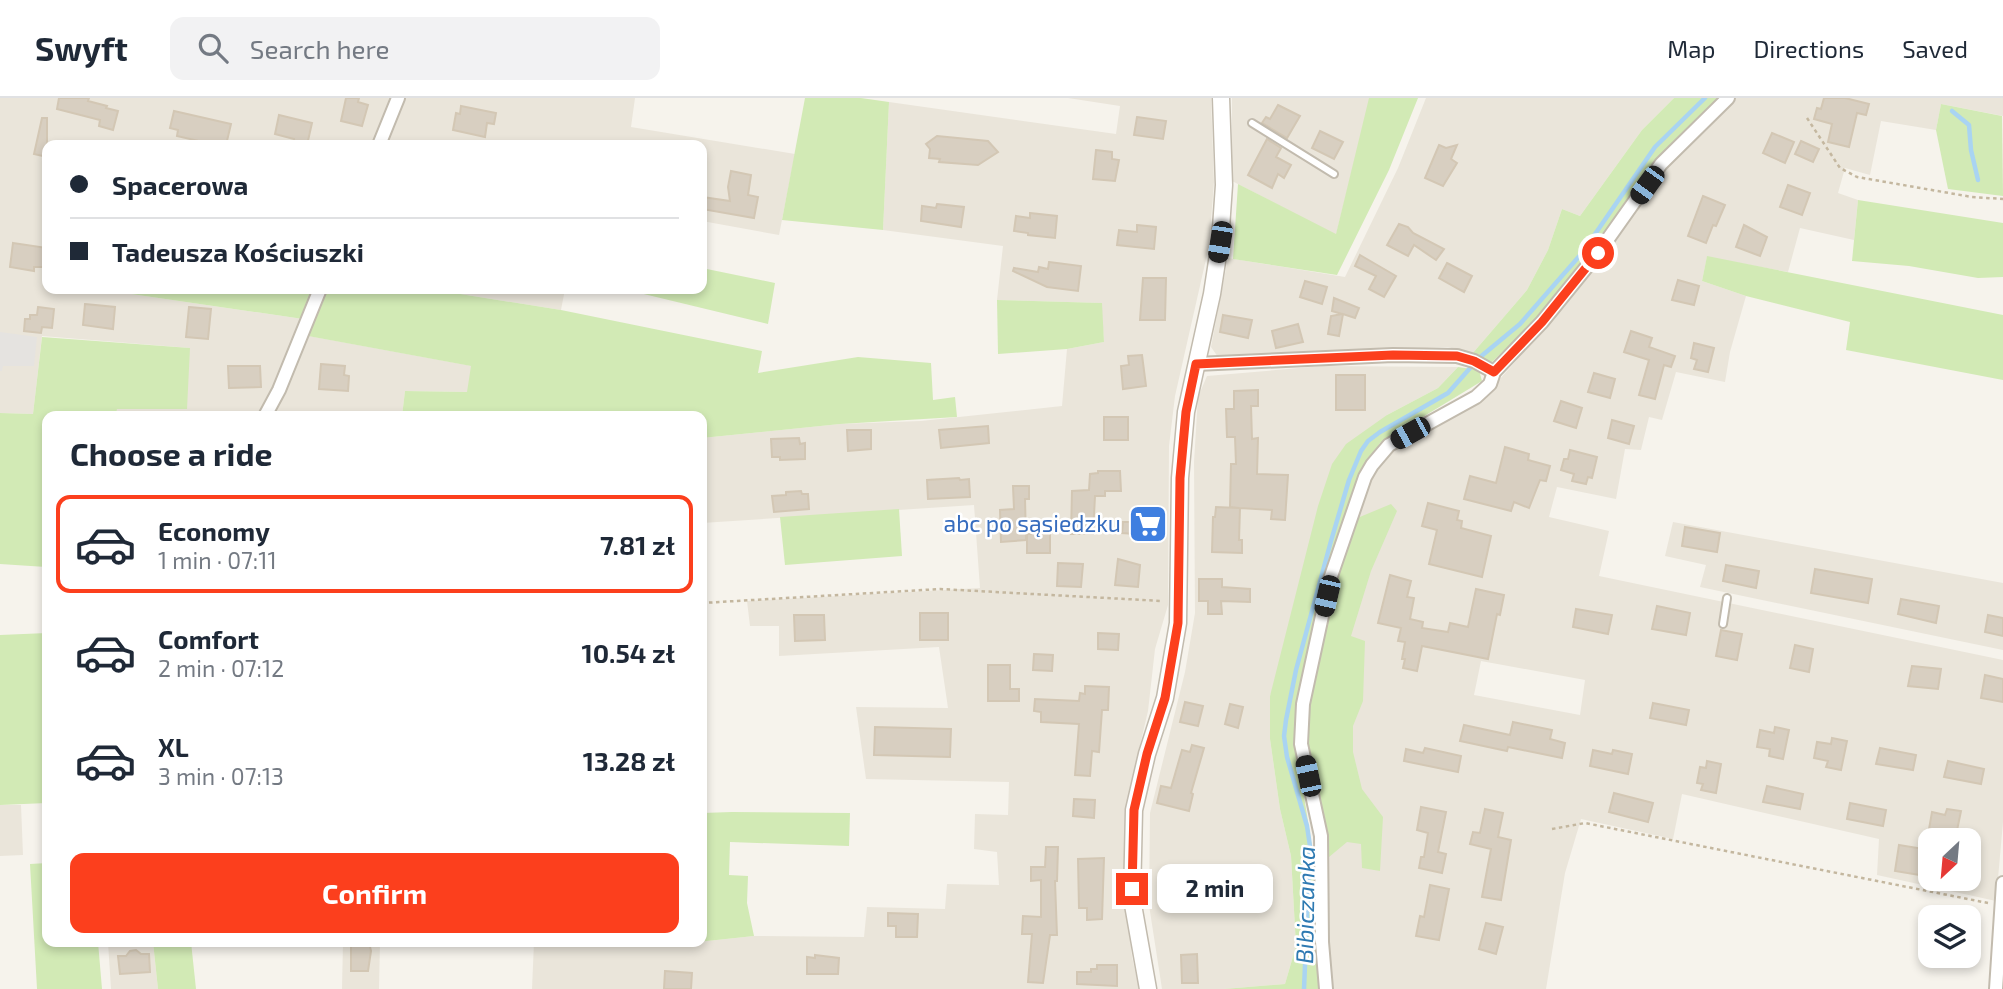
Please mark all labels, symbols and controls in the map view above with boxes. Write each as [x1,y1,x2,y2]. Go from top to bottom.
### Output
search box [170,17,660,80]
text: Swyft [35,28,128,68]
icon: search [194,29,232,67]
text: Search here [250,33,390,64]
text: Map [1667,34,1715,63]
text: Directions [1753,34,1864,63]
text: Saved [1902,34,1968,63]
car [1627,162,1668,208]
text: Spacerowa [112,169,248,200]
car [1207,220,1234,264]
text: Tadeusza Kościuszki [112,236,364,267]
route start [1582,237,1614,269]
car [1387,414,1434,452]
text: Choose a ride [70,434,273,472]
supermarket icon: abc po sąsiedzku [1127,503,1169,545]
place label: abc po sąsiedzku [944,509,1121,537]
icon: car [74,513,137,576]
text: Economy [158,515,270,546]
text: 7.81 zł [600,529,675,560]
text: 1 min · 07:11 [158,546,277,574]
car [1313,573,1342,619]
icon: car [74,621,137,684]
text: Comfort [158,623,259,654]
text: 10.54 zł [581,637,675,668]
text: 2 min · 07:12 [158,654,284,682]
icon: car [74,729,137,792]
text: XL [158,731,189,762]
text: 13.28 zł [583,745,675,776]
car [1294,753,1323,799]
text: 3 min · 07:13 [158,762,284,790]
north arrow [1918,828,1981,891]
map controls [1918,828,1981,968]
water label: Bibiczanka [1289,846,1320,964]
button: Confirm [70,853,679,933]
callout: 2 min [1156,864,1272,914]
route end [1116,873,1148,905]
text: 2 min [1186,874,1244,902]
button: layers [1918,905,1981,968]

